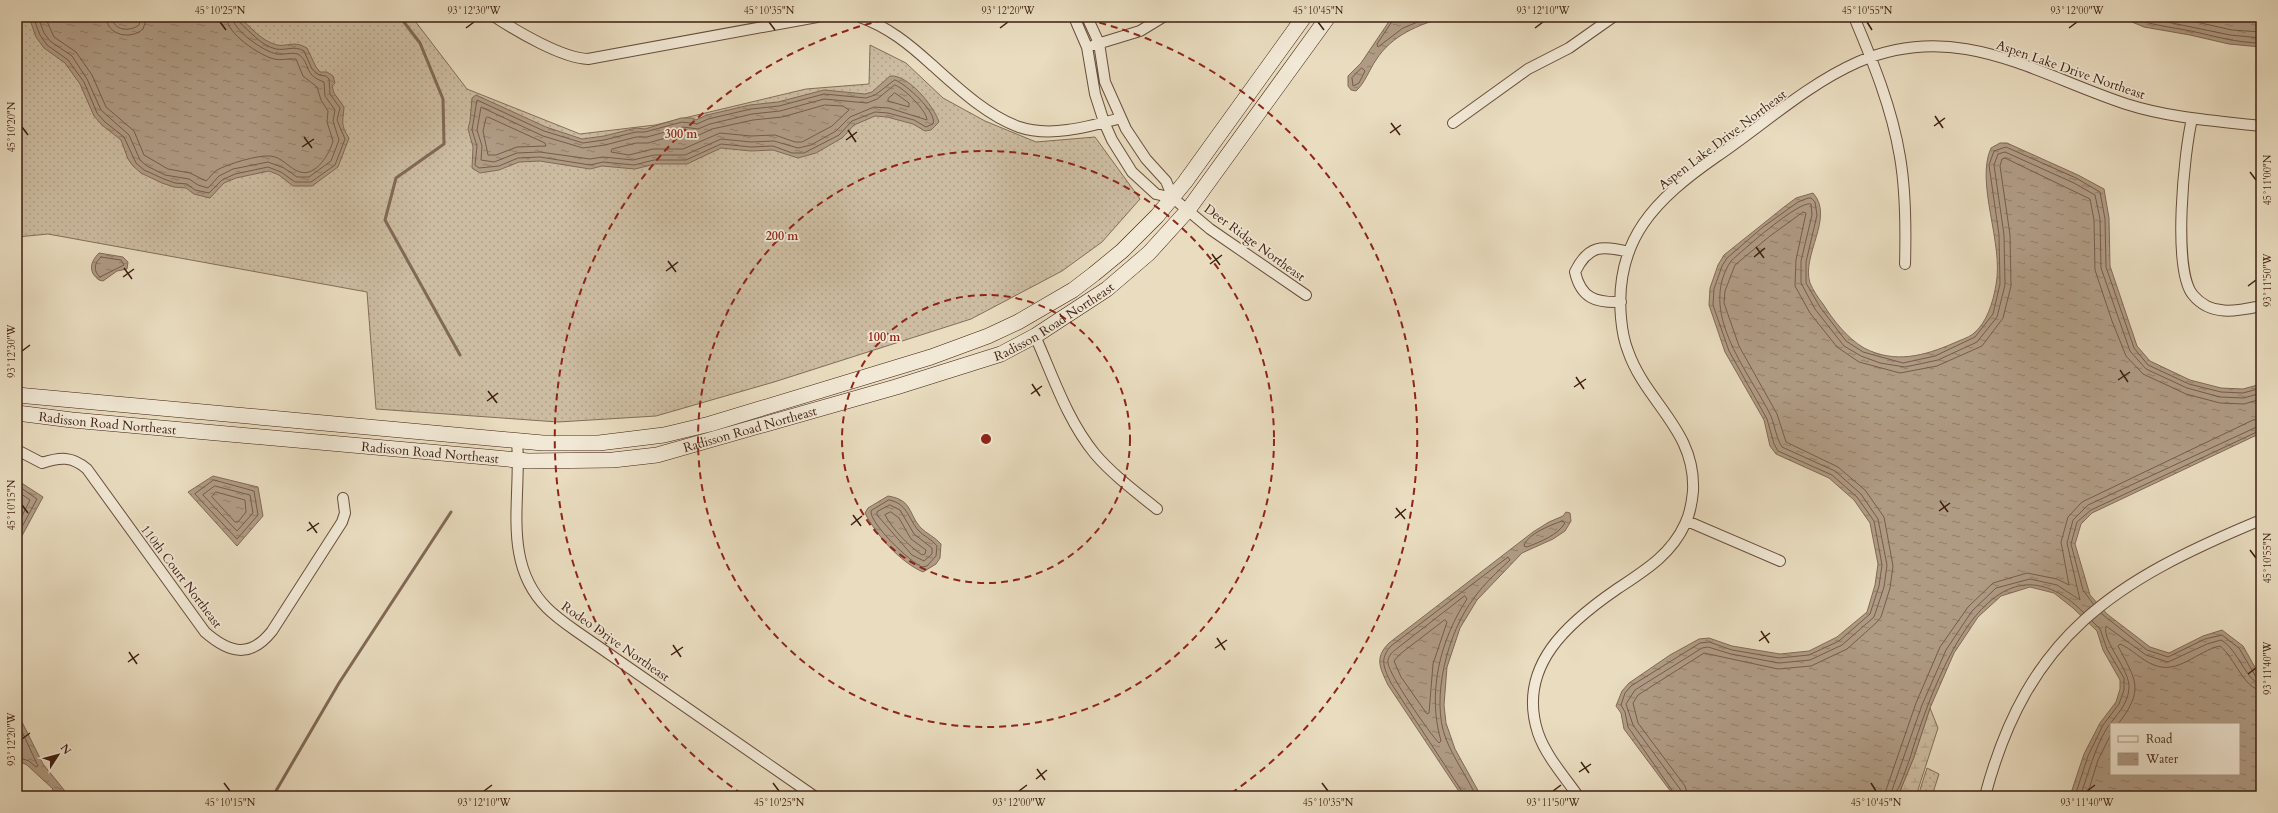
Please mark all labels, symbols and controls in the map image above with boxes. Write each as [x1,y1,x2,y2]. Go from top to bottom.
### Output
text: 45°10'25"N [195,4,246,18]
text: 93°12'30"W [447,4,502,18]
text: 45°10'35"N [744,4,795,18]
text: 93°12'20"W [981,4,1036,18]
text: 45°10'45"N [1293,4,1344,18]
text: 93°12'10"W [1516,4,1571,18]
text: 45°10'55"N [1842,4,1893,18]
text: 93°12'00"W [2050,4,2105,18]
street label: Aspen Lake Drive Northeast [1994,36,2147,104]
street label: Aspen Lake Drive Northeast [1655,86,1790,194]
text: 45°10'20"N [5,101,19,152]
text: 300 m [665,126,698,142]
text: 45°11'00"N [2261,154,2275,205]
street label: Deer Ridge Northeast [1200,200,1309,286]
text: 200 m [766,228,799,244]
text: 93°11'50"W [2261,252,2275,307]
street label: Radisson Road Northeast [992,279,1118,366]
text: 93°12'30"W [5,323,19,378]
text: 100 m [868,329,901,345]
street label: Radisson Road Northeast [681,402,819,457]
street label: Radisson Road Northeast [38,408,177,439]
centre of rings [979,432,993,446]
street label: Radisson Road Northeast [360,438,500,468]
text: 45°10'15"N [5,479,19,530]
street label: 110th Court Northeast [136,521,226,632]
text: 45°10'55"N [2261,532,2275,583]
street label: Rodeo Drive Northeast [558,598,673,686]
text: 93°11'40"W [2261,640,2275,695]
text: 93°12'20"W [5,711,19,766]
legend [2110,723,2240,775]
text: Road [2146,731,2173,747]
north arrow [38,735,78,775]
text: N [57,741,75,758]
text: Water [2145,751,2179,767]
text: 45°10'15"N [205,796,256,810]
text: 93°12'10"W [457,796,512,810]
text: 45°10'25"N [754,796,805,810]
text: 93°12'00"W [992,796,1047,810]
text: 45°10'35"N [1303,796,1354,810]
text: 93°11'50"W [1526,796,1581,810]
text: 45°10'45"N [1851,796,1902,810]
text: 93°11'40"W [2060,796,2115,810]

